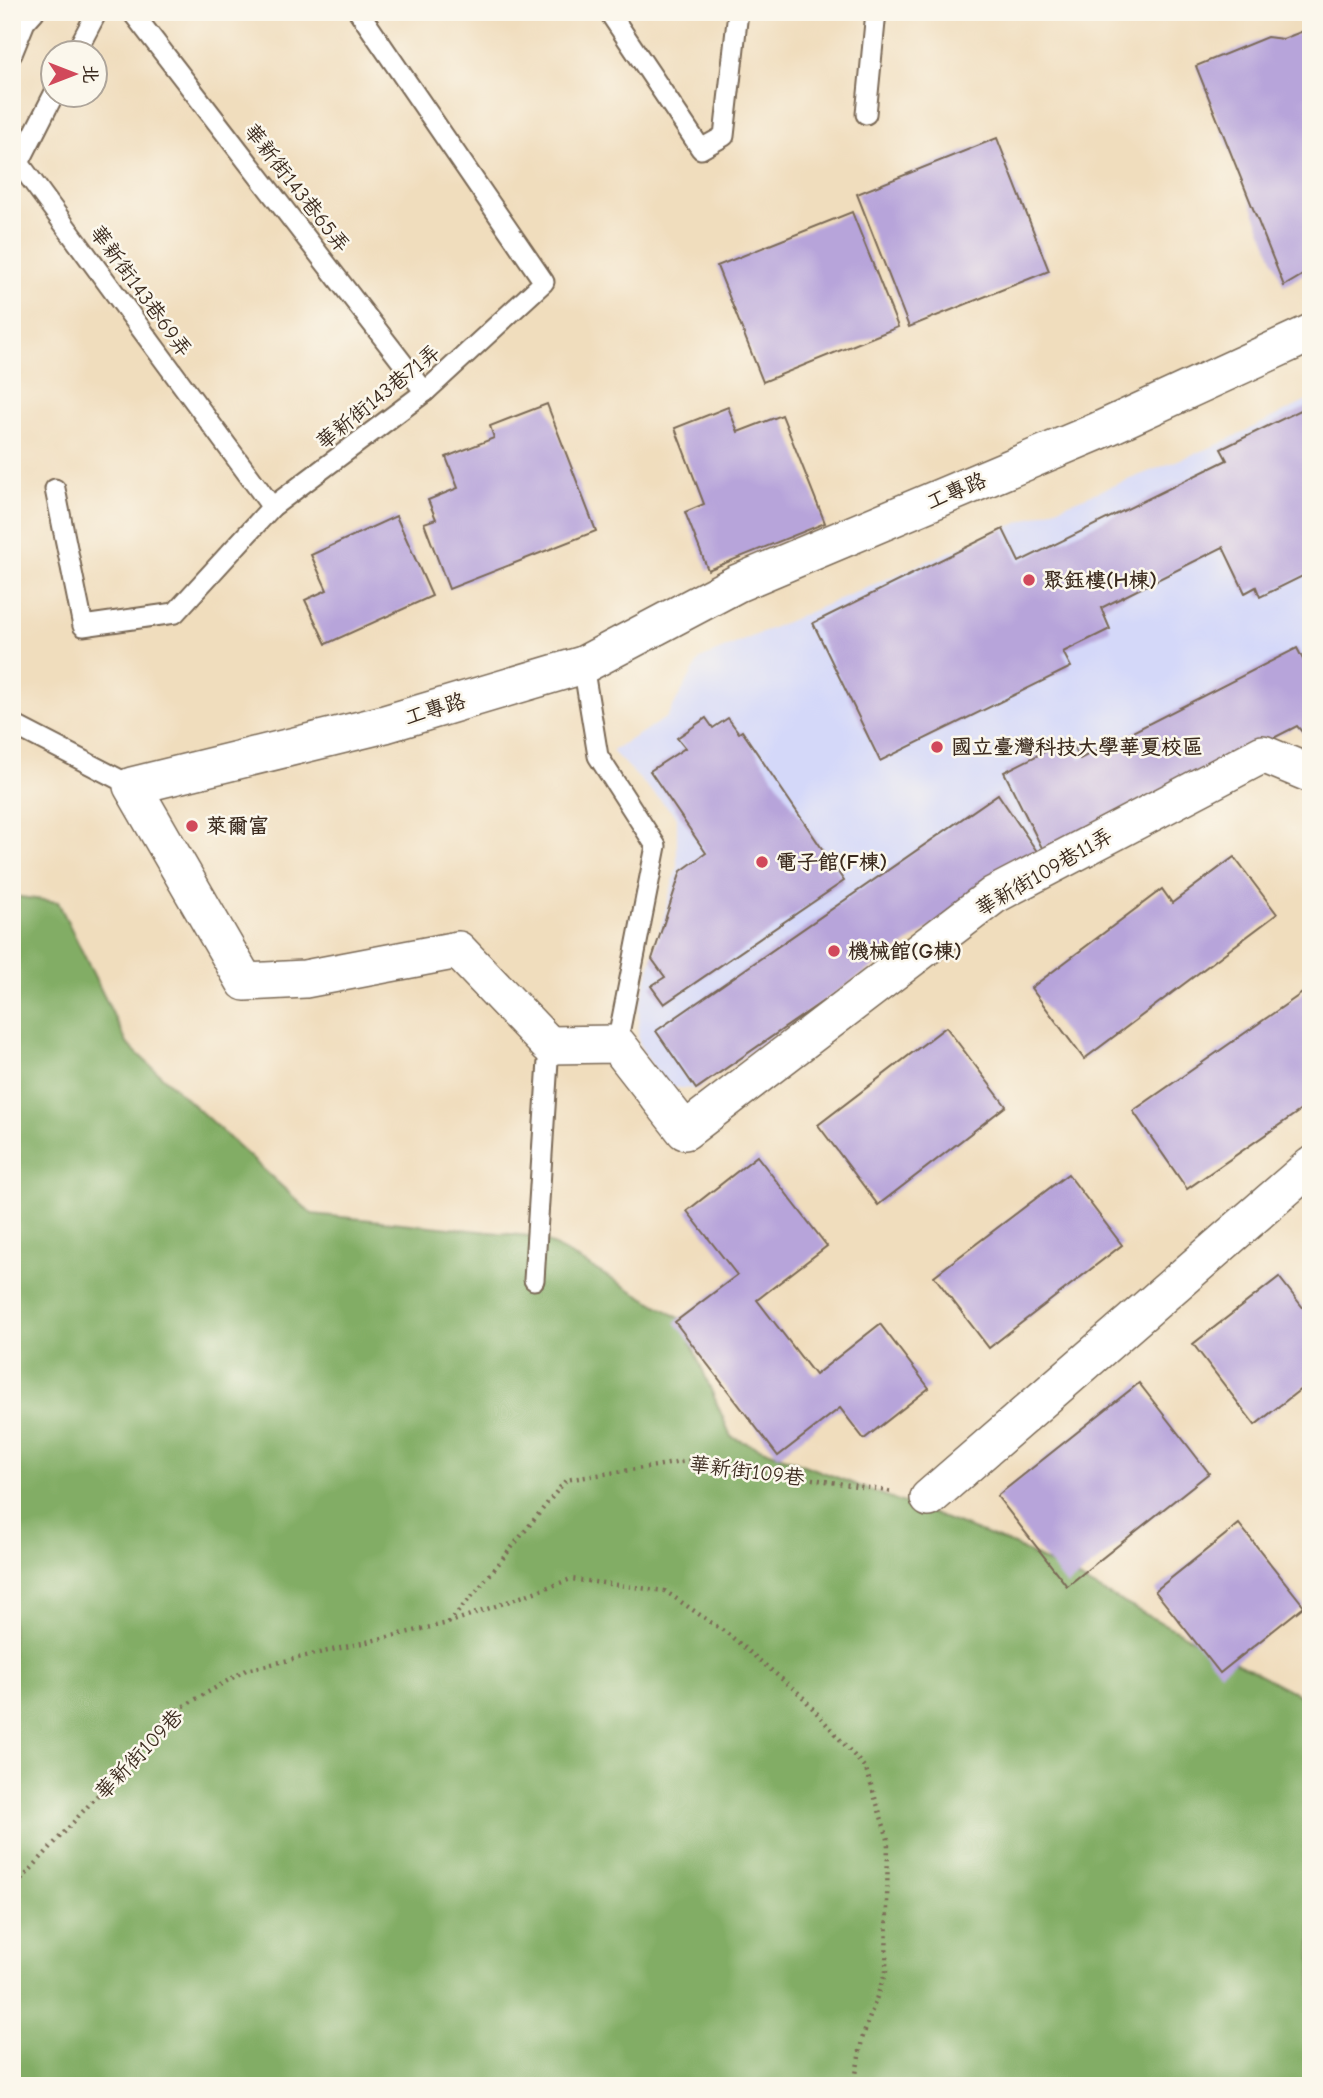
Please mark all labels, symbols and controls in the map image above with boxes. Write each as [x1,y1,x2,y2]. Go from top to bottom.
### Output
north arrow [38,38,108,108]
text: 北 [79,64,101,84]
street label: 華新街143巷65弄 [239,119,355,257]
street label: 華新街143巷69弄 [85,221,197,361]
street label: 華新街143巷71弄 [311,340,445,454]
street label: 工專路 [922,468,990,514]
place label: 聚鈺樓(H棟) [1043,568,1157,592]
marker: 聚鈺樓(H棟) [1021,572,1037,588]
street label: 工專路 [401,688,469,730]
place label: 國立臺灣科技大學華夏校區 [951,735,1203,759]
marker: 國立臺灣科技大學華夏校區 [929,739,945,755]
place label: 萊爾富 [206,814,269,838]
marker: 萊爾富 [184,818,200,834]
street label: 華新街109巷11弄 [971,823,1117,921]
place label: 電子館(F棟) [776,850,887,874]
marker: 電子館(F棟) [754,854,770,870]
place label: 機械館(G棟) [848,939,962,963]
marker: 機械館(G棟) [826,943,842,959]
street label: 華新街109巷 [688,1452,806,1490]
street label: 華新街109巷 [90,1704,188,1804]

